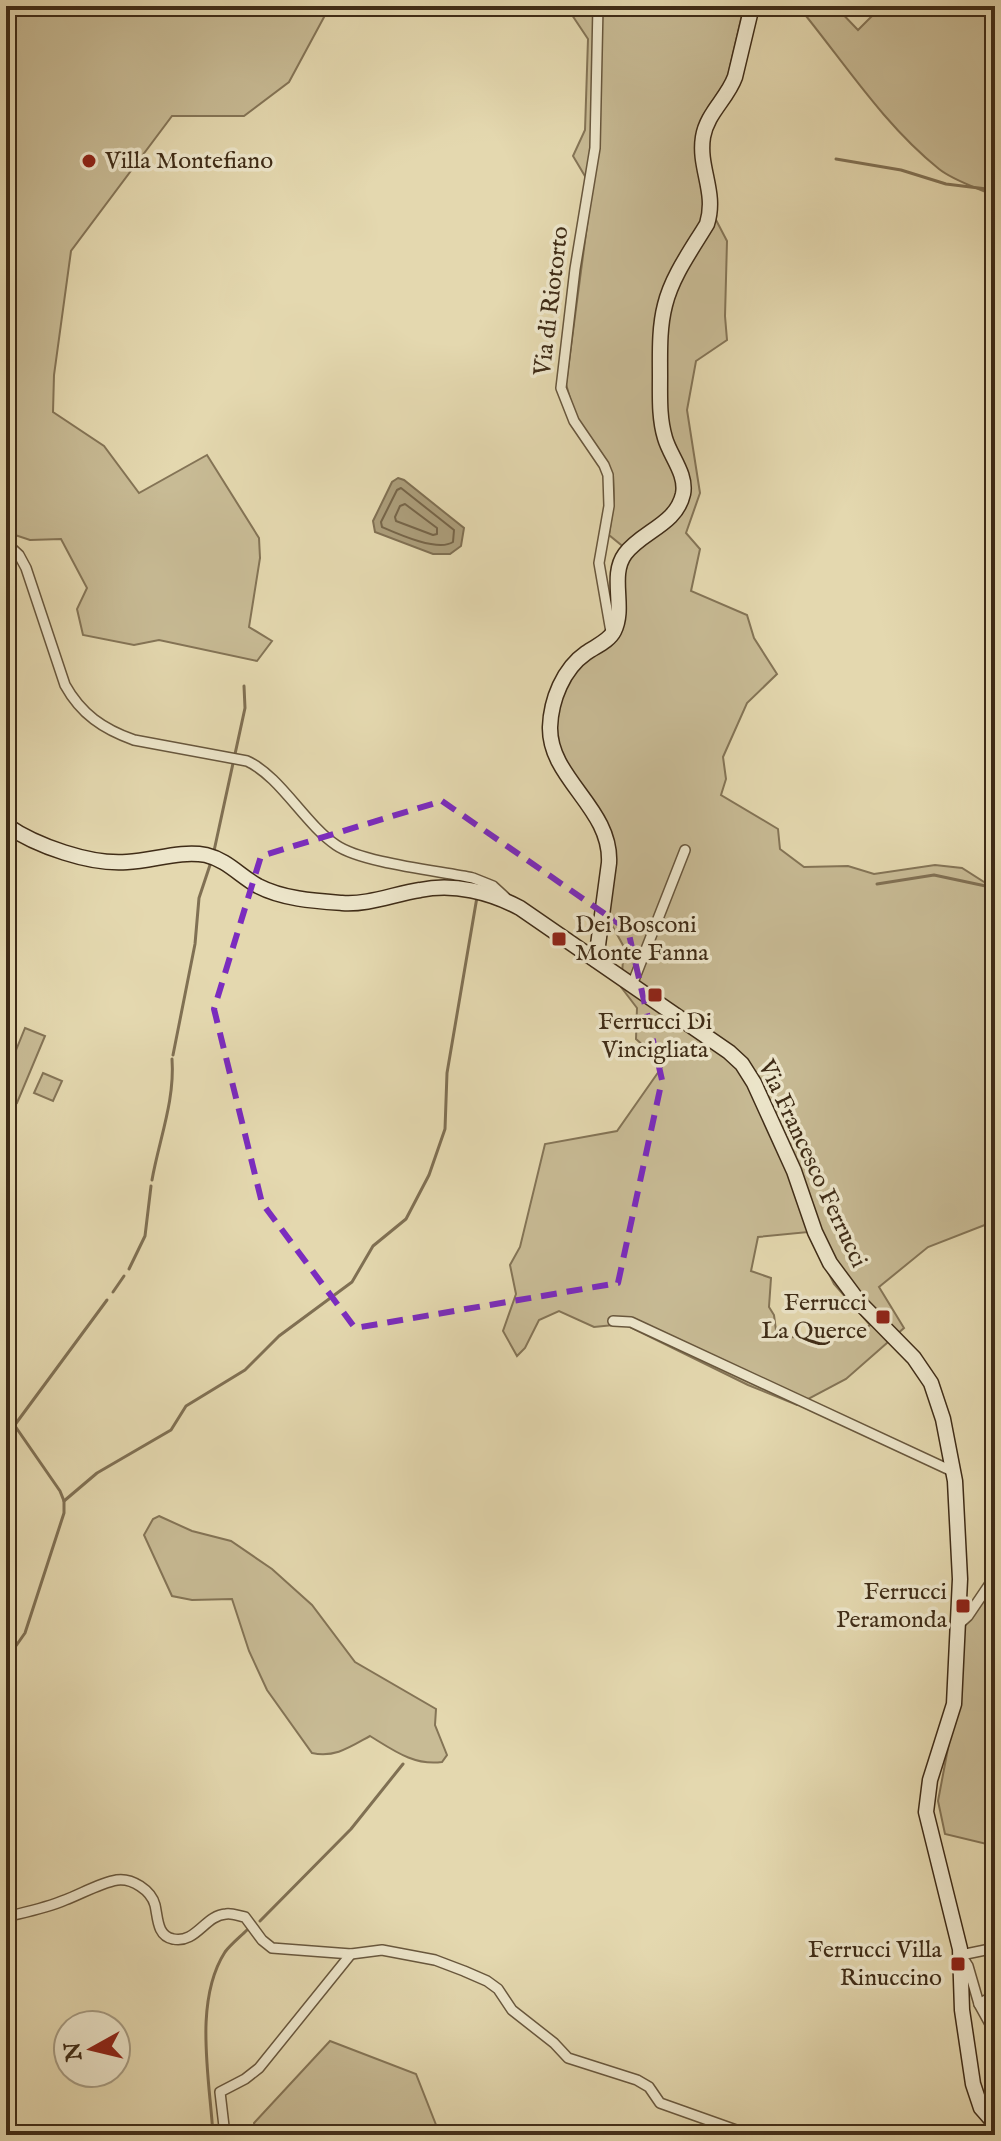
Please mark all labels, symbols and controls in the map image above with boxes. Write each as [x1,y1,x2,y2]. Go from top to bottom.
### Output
place label: Villa Montefiano [104,146,273,177]
marker: Villa Montefiano [80,152,98,170]
street label: Via di Riotorto [527,224,577,379]
place label: Dei Bosconi Monte Fanna [575,910,709,969]
marker: Dei Bosconi Monte Fanna [550,930,568,948]
marker: Ferrucci Di Vincigliata [646,986,664,1004]
place label: Ferrucci Di Vincigliata [598,1007,712,1066]
street label: Via Francesco Ferrucci [750,1054,874,1273]
place label: Ferrucci La Querce [761,1288,867,1347]
marker: Ferrucci La Querce [874,1308,892,1326]
place label: Ferrucci Peramonda [836,1577,948,1636]
marker: Ferrucci Peramonda [954,1597,972,1615]
place label: Ferrucci Villa Rinuccino [808,1935,943,1994]
marker: Ferrucci Villa Rinuccino [949,1955,967,1973]
north arrow [52,2009,132,2089]
text: N [59,2040,90,2064]

